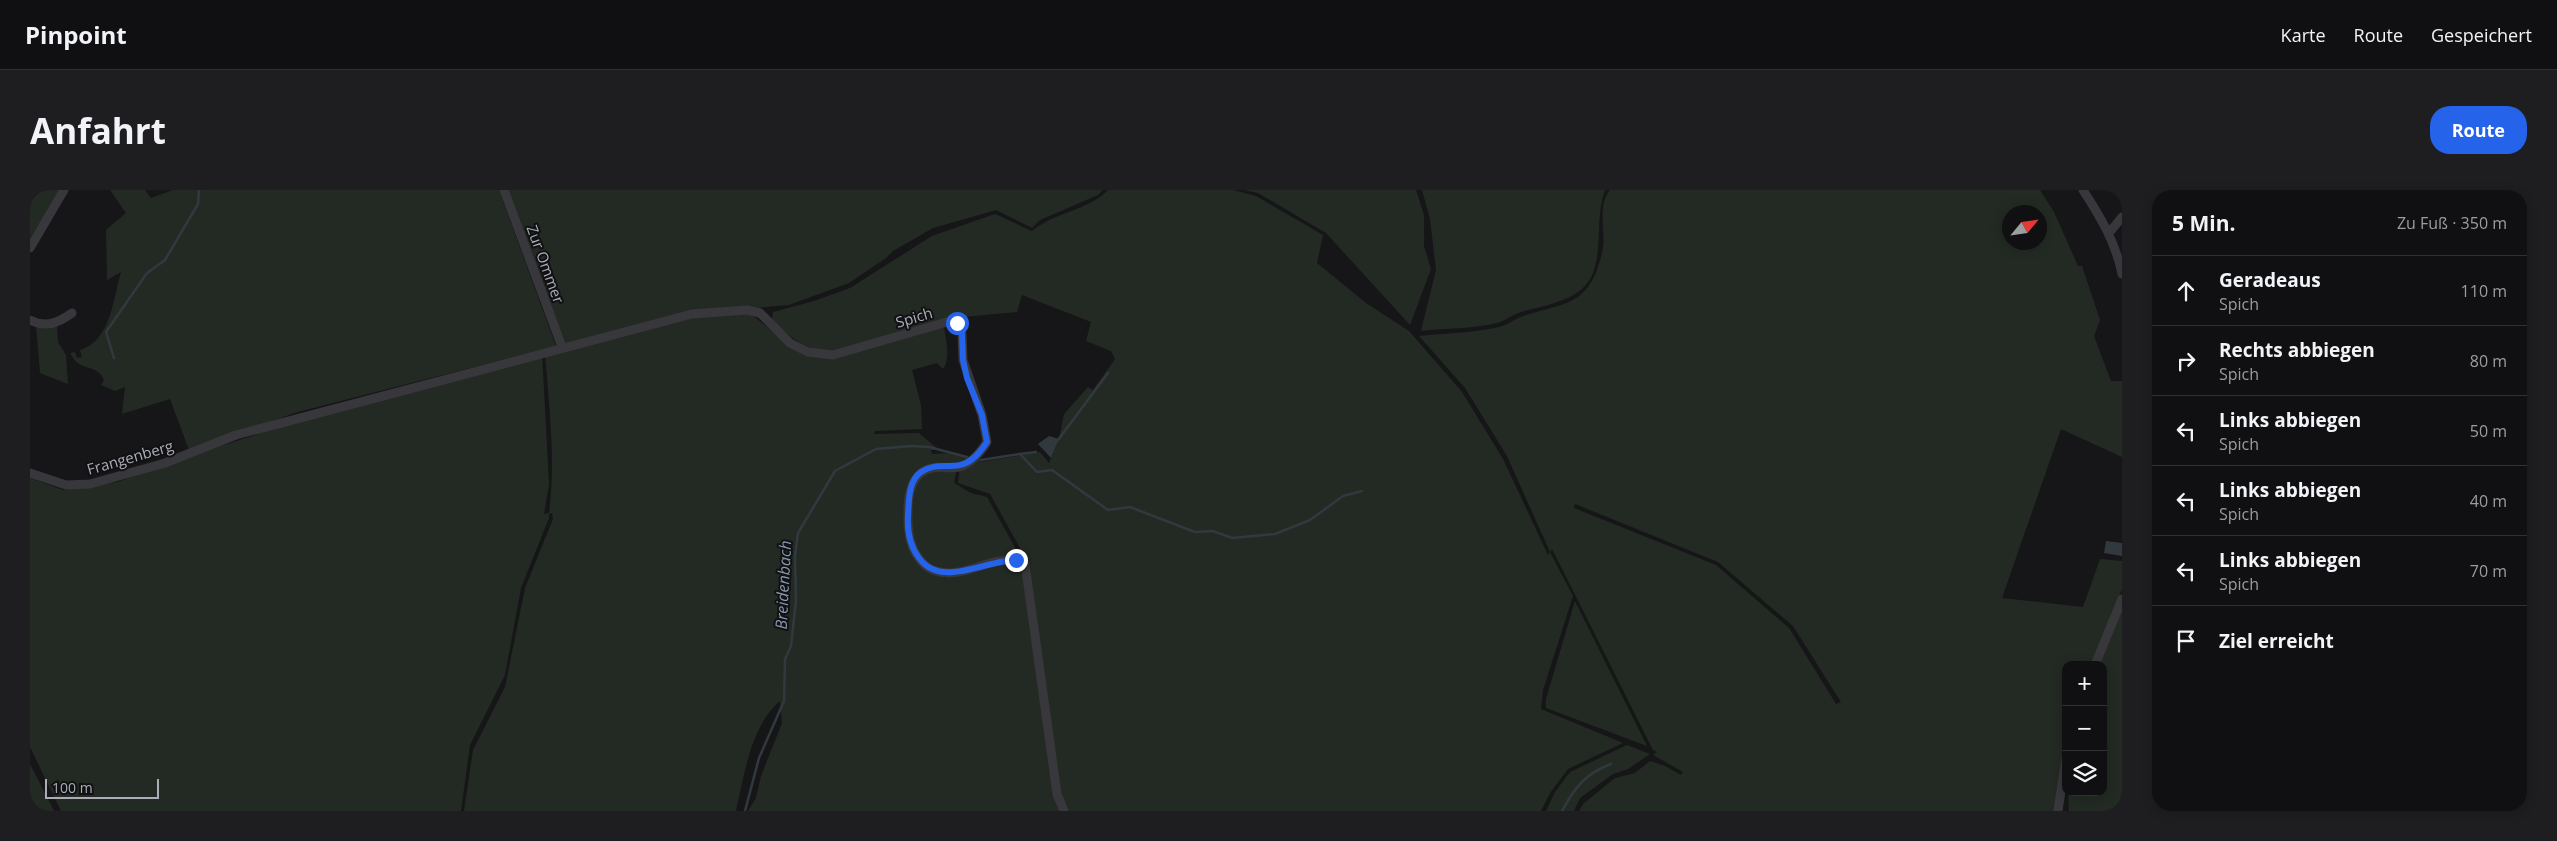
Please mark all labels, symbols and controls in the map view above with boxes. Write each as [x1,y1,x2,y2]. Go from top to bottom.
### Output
text: Pinpoint [25,18,127,51]
text: Karte [2281,23,2326,47]
text: Route [2354,23,2403,47]
text: Gespeichert [2431,23,2532,47]
button: Route [2430,106,2527,154]
text: Anfahrt [30,107,166,154]
north arrow [2002,205,2047,250]
text: 5 Min. [2172,209,2235,237]
text: Zu Fuß · 350 m [2397,212,2507,234]
street label: Zur Ommer [523,222,569,306]
text: Geradeaus [2219,267,2321,293]
icon: ahead [2172,277,2200,305]
text: 110 m [2461,280,2507,302]
text: Spich [2219,293,2259,315]
street label: Spich [893,302,935,332]
route start [946,312,969,335]
text: Rechts abbiegen [2219,337,2375,363]
icon: right [2172,347,2200,375]
text: 80 m [2470,350,2507,372]
text: Spich [2219,363,2259,385]
text: Links abbiegen [2219,407,2361,433]
icon: left [2172,417,2200,445]
text: 50 m [2470,420,2507,442]
text: Spich [2219,433,2259,455]
street label: Frangenberg [84,435,176,479]
text: Links abbiegen [2219,477,2361,503]
icon: left [2172,487,2200,515]
text: 40 m [2470,490,2507,512]
text: Spich [2219,503,2259,525]
water label: Breidenbach [770,540,796,630]
text: Links abbiegen [2219,547,2361,573]
route end [1005,549,1028,572]
icon: left [2172,557,2200,585]
text: 70 m [2470,560,2507,582]
text: Spich [2219,573,2259,595]
icon: arrive [2172,627,2200,655]
text: Ziel erreicht [2219,628,2334,654]
map controls [2062,661,2107,796]
button: + [2062,661,2107,706]
button: − [2062,706,2107,751]
button: layers [2062,751,2107,796]
scale bar [45,776,159,799]
text: 100 m [52,778,93,797]

